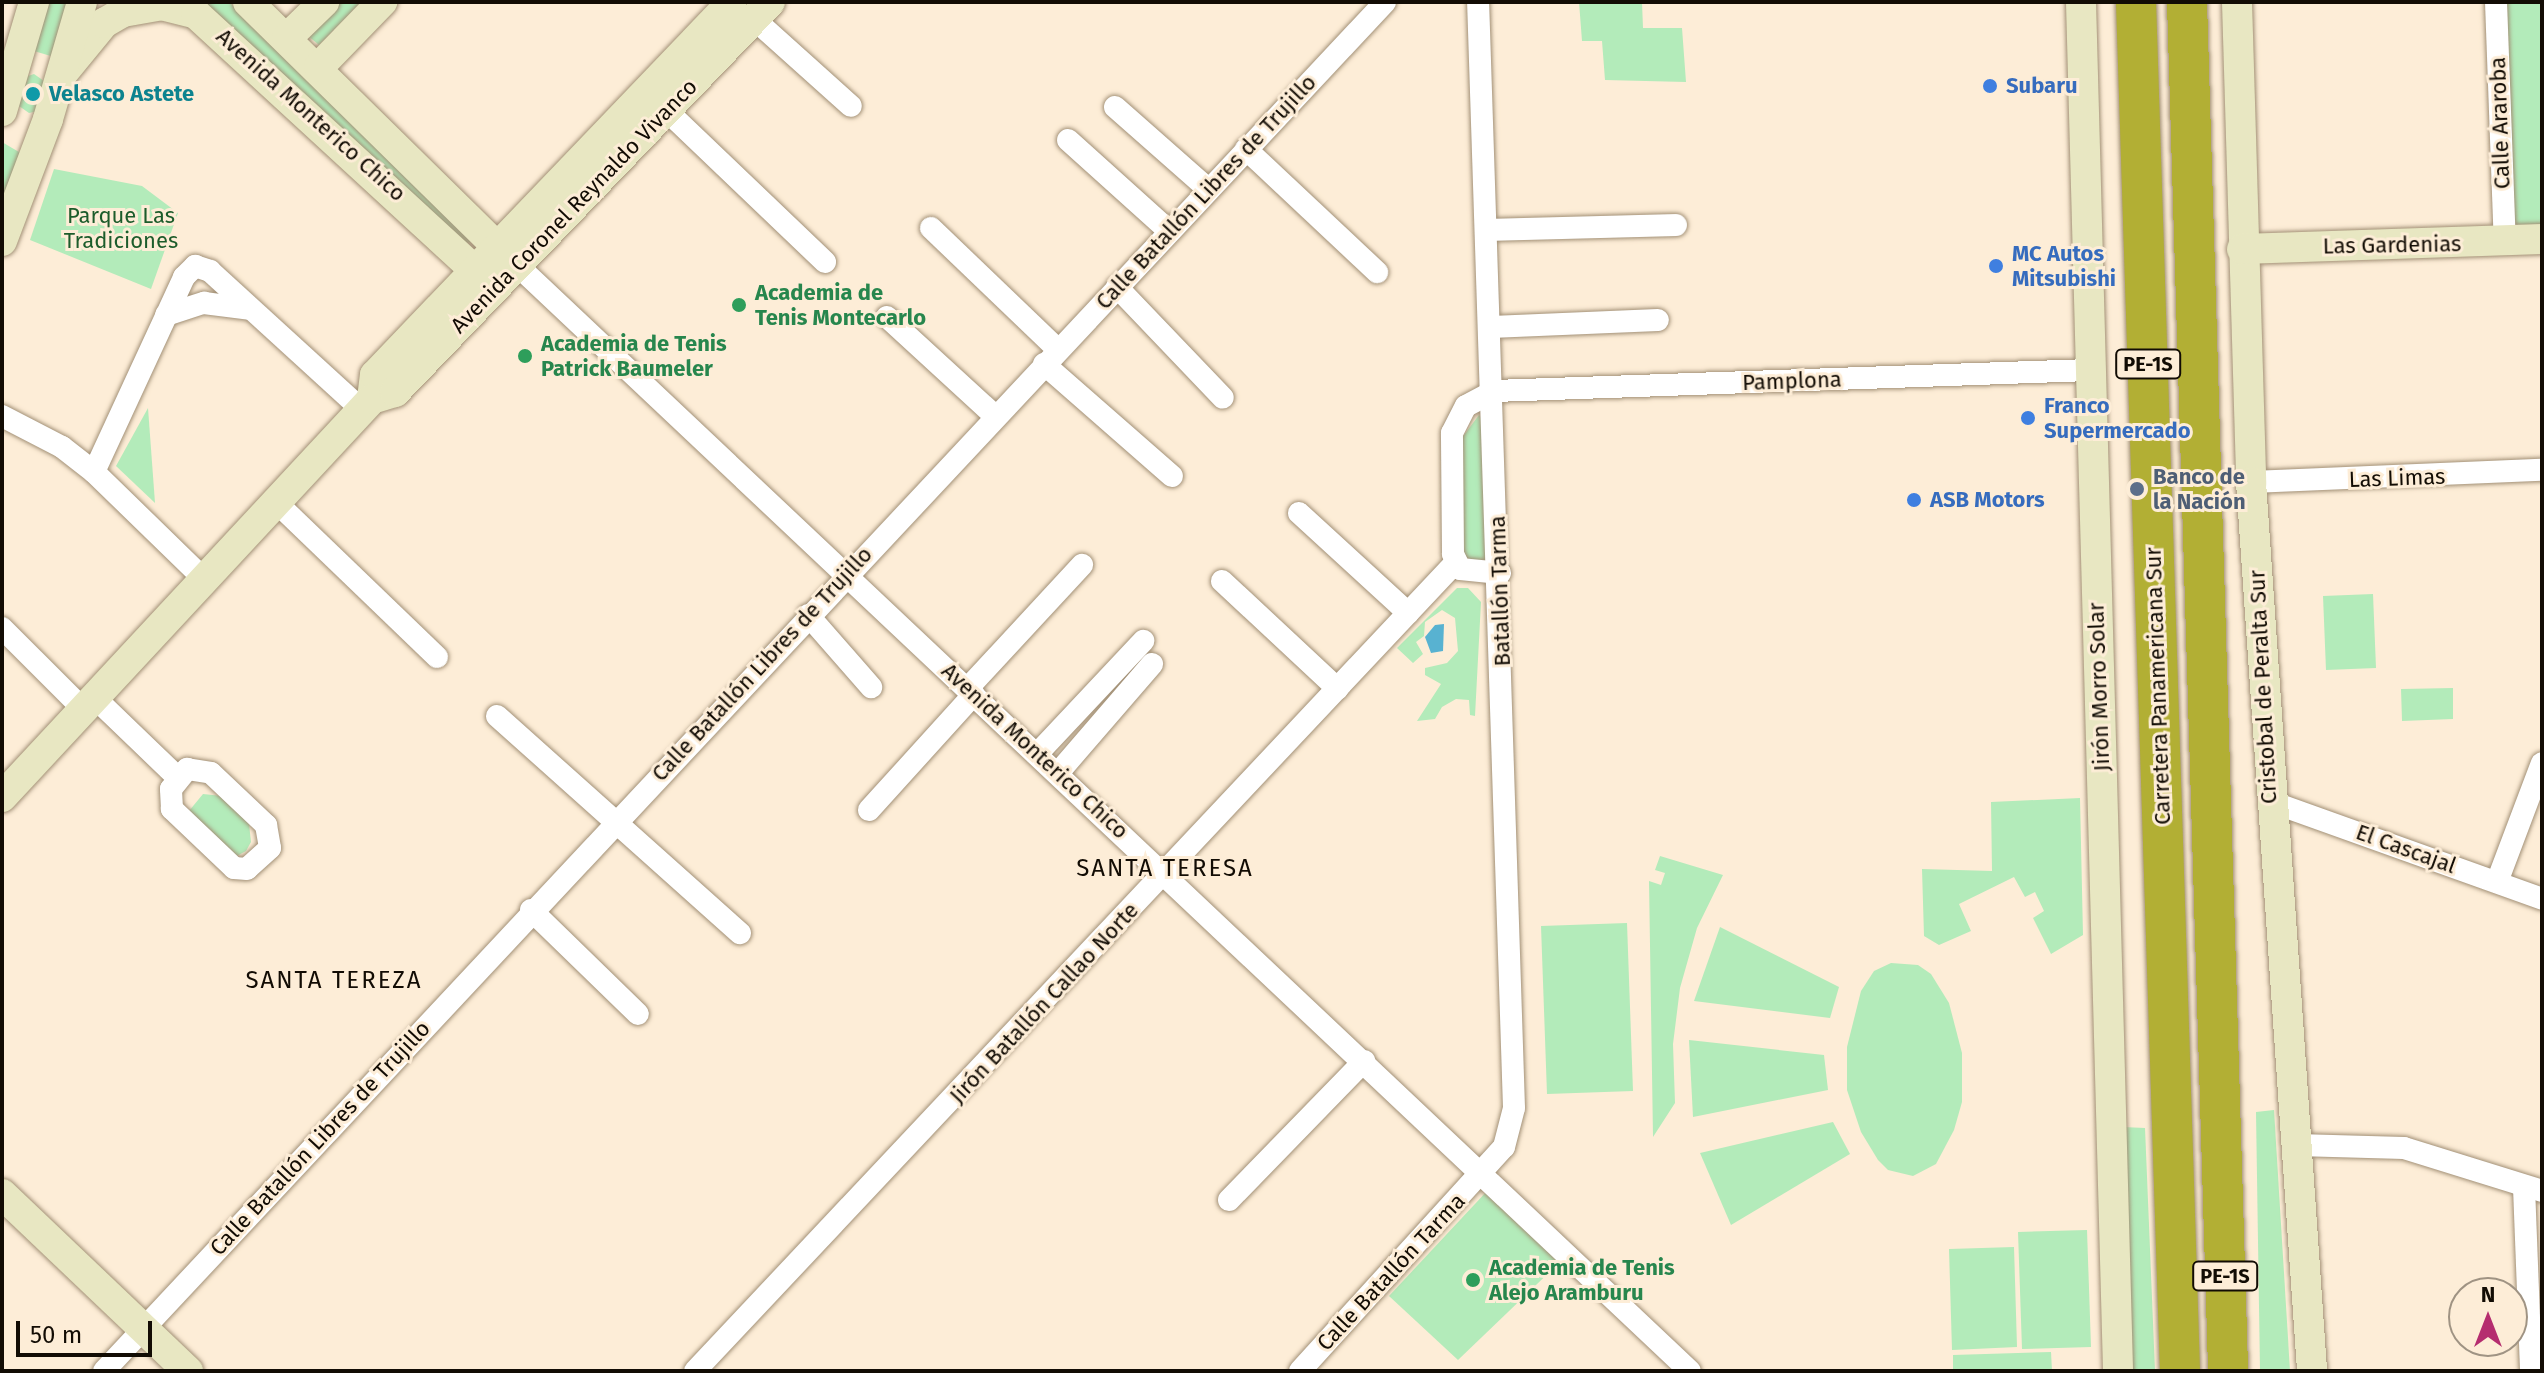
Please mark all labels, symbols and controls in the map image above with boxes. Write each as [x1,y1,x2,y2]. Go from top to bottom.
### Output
street label: Avenida Monterico Chico [211,23,411,207]
street label: Calle Araroba [2485,56,2515,190]
street label: Calle Batallón Libres de Trujillo [1090,69,1322,315]
street label: Avenida Coronel Reynaldo Vivanco [445,73,703,339]
place label: Subaru [2006,73,2078,99]
marker: Subaru [1981,77,1999,95]
place label: Velasco Astete [49,81,194,107]
marker: Velasco Astete [24,85,42,103]
park label: Parque Las Tradiciones [64,202,178,254]
street label: Las Gardenias [2323,231,2461,259]
place label: MC Autos Mitsubishi [2012,240,2116,292]
marker: MC Autos Mitsubishi [1987,257,2005,275]
place label: Academia de Tenis Montecarlo [755,279,926,330]
marker: Academia de Tenis Montecarlo [730,296,748,314]
place label: Academia de Tenis Patrick Baumeler [541,330,727,382]
marker: Academia de Tenis Patrick Baumeler [516,347,534,365]
road number: PE-1S [2114,348,2182,380]
street label: Pamplona [1742,366,1842,396]
place label: Franco Supermercado [2044,392,2191,444]
marker: Franco Supermercado [2019,409,2037,427]
place label: Banco de la Nación [2153,463,2246,514]
street label: Las Limas [2348,463,2446,493]
marker: Banco de la Nación [2128,480,2146,498]
place label: ASB Motors [1930,487,2045,513]
marker: ASB Motors [1905,491,1923,509]
street label: Batallón Tarma [1484,515,1516,667]
street label: Calle Batallón Libres de Trujillo [646,541,878,787]
street label: Carretera Panamericana Sur [2140,547,2176,825]
street label: Cristobal de Peralta Sur [2244,569,2282,805]
street label: Jirón Morro Solar [2083,602,2115,772]
street label: Avenida Monterico Chico [936,658,1134,844]
street label: El Cascajal [2352,819,2460,879]
district label: SANTA TERESA [1076,855,1254,883]
street label: Jirón Batallón Callao Norte [944,897,1144,1109]
district label: SANTA TEREZA [245,967,423,995]
street label: Calle Batallón Libres de Trujillo [204,1015,436,1261]
street label: Calle Batallón Tarma [1311,1188,1471,1356]
place label: Academia de Tenis Alejo Aramburu [1489,1254,1675,1306]
road number: PE-1S [2191,1260,2259,1292]
marker: Academia de Tenis Alejo Aramburu [1464,1271,1482,1289]
north arrow [2448,1277,2528,1357]
text: N [2481,1281,2495,1308]
scale bar [20,1305,156,1355]
text: 50 m [30,1321,82,1349]

